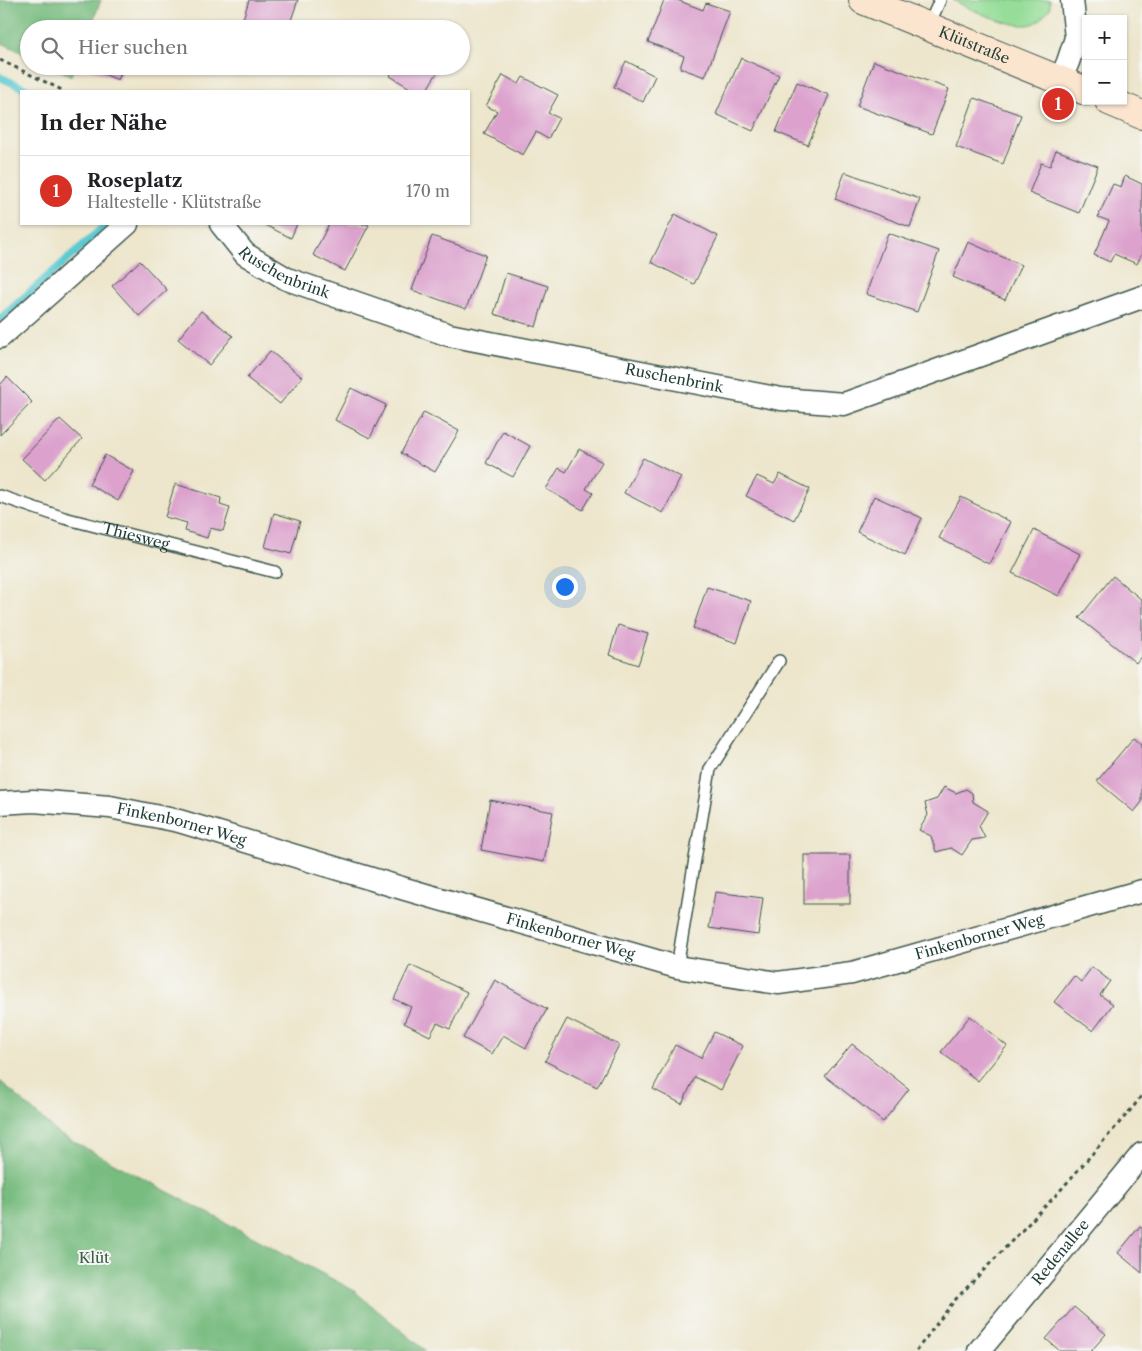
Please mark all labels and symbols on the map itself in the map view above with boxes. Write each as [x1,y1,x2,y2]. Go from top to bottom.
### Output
street label: Klütstraße [936,22,1013,68]
pin: 1 [1042,85,1074,123]
street label: Ruschenbrink [234,243,334,303]
street label: Ruschenbrink [623,359,726,397]
street label: Thiesweg [101,518,172,554]
your location [552,574,578,600]
street label: Finkenborner Weg [115,799,249,850]
street label: Finkenborner Weg [504,909,637,963]
street label: Finkenborner Weg [913,909,1046,964]
street label: Redenallee [1027,1215,1093,1289]
park label: Klüt [79,1248,110,1267]

